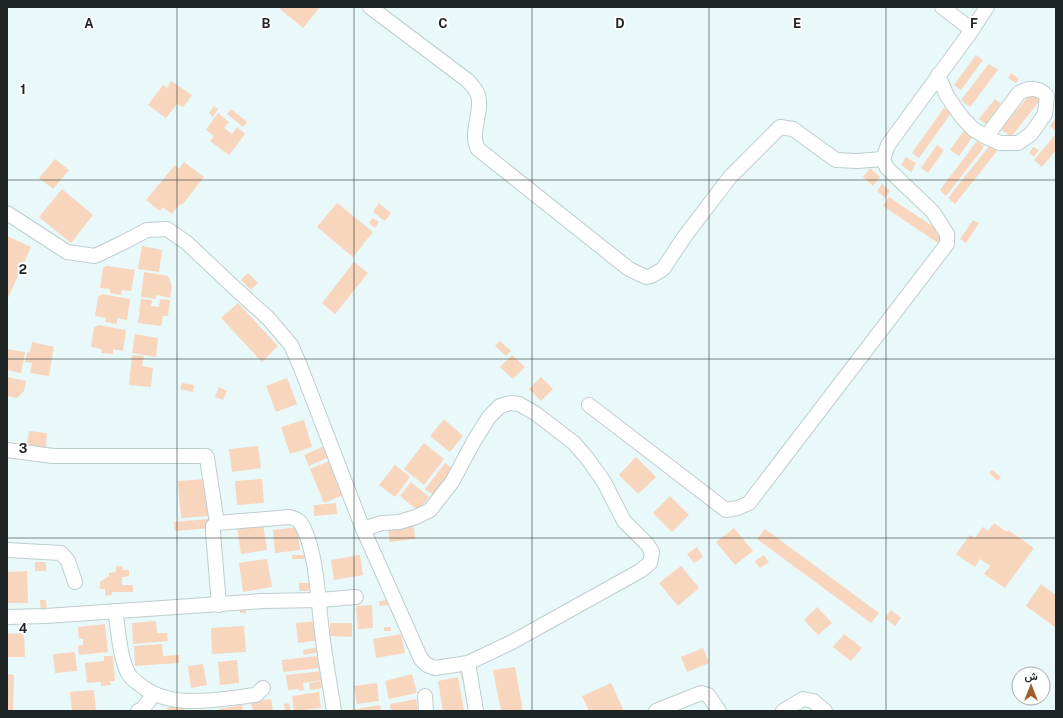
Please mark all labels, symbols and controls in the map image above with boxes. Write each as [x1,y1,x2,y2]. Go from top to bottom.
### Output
text: A [84,16,94,31]
text: B [262,16,271,31]
text: C [438,16,448,31]
text: D [615,16,625,31]
text: E [793,16,801,31]
text: F [970,16,978,31]
text: 1 [20,82,26,97]
text: 2 [19,262,27,277]
text: 3 [19,441,28,456]
text: 4 [19,621,28,636]
north arrow [1011,666,1051,706]
text: ش [1024,670,1038,683]

